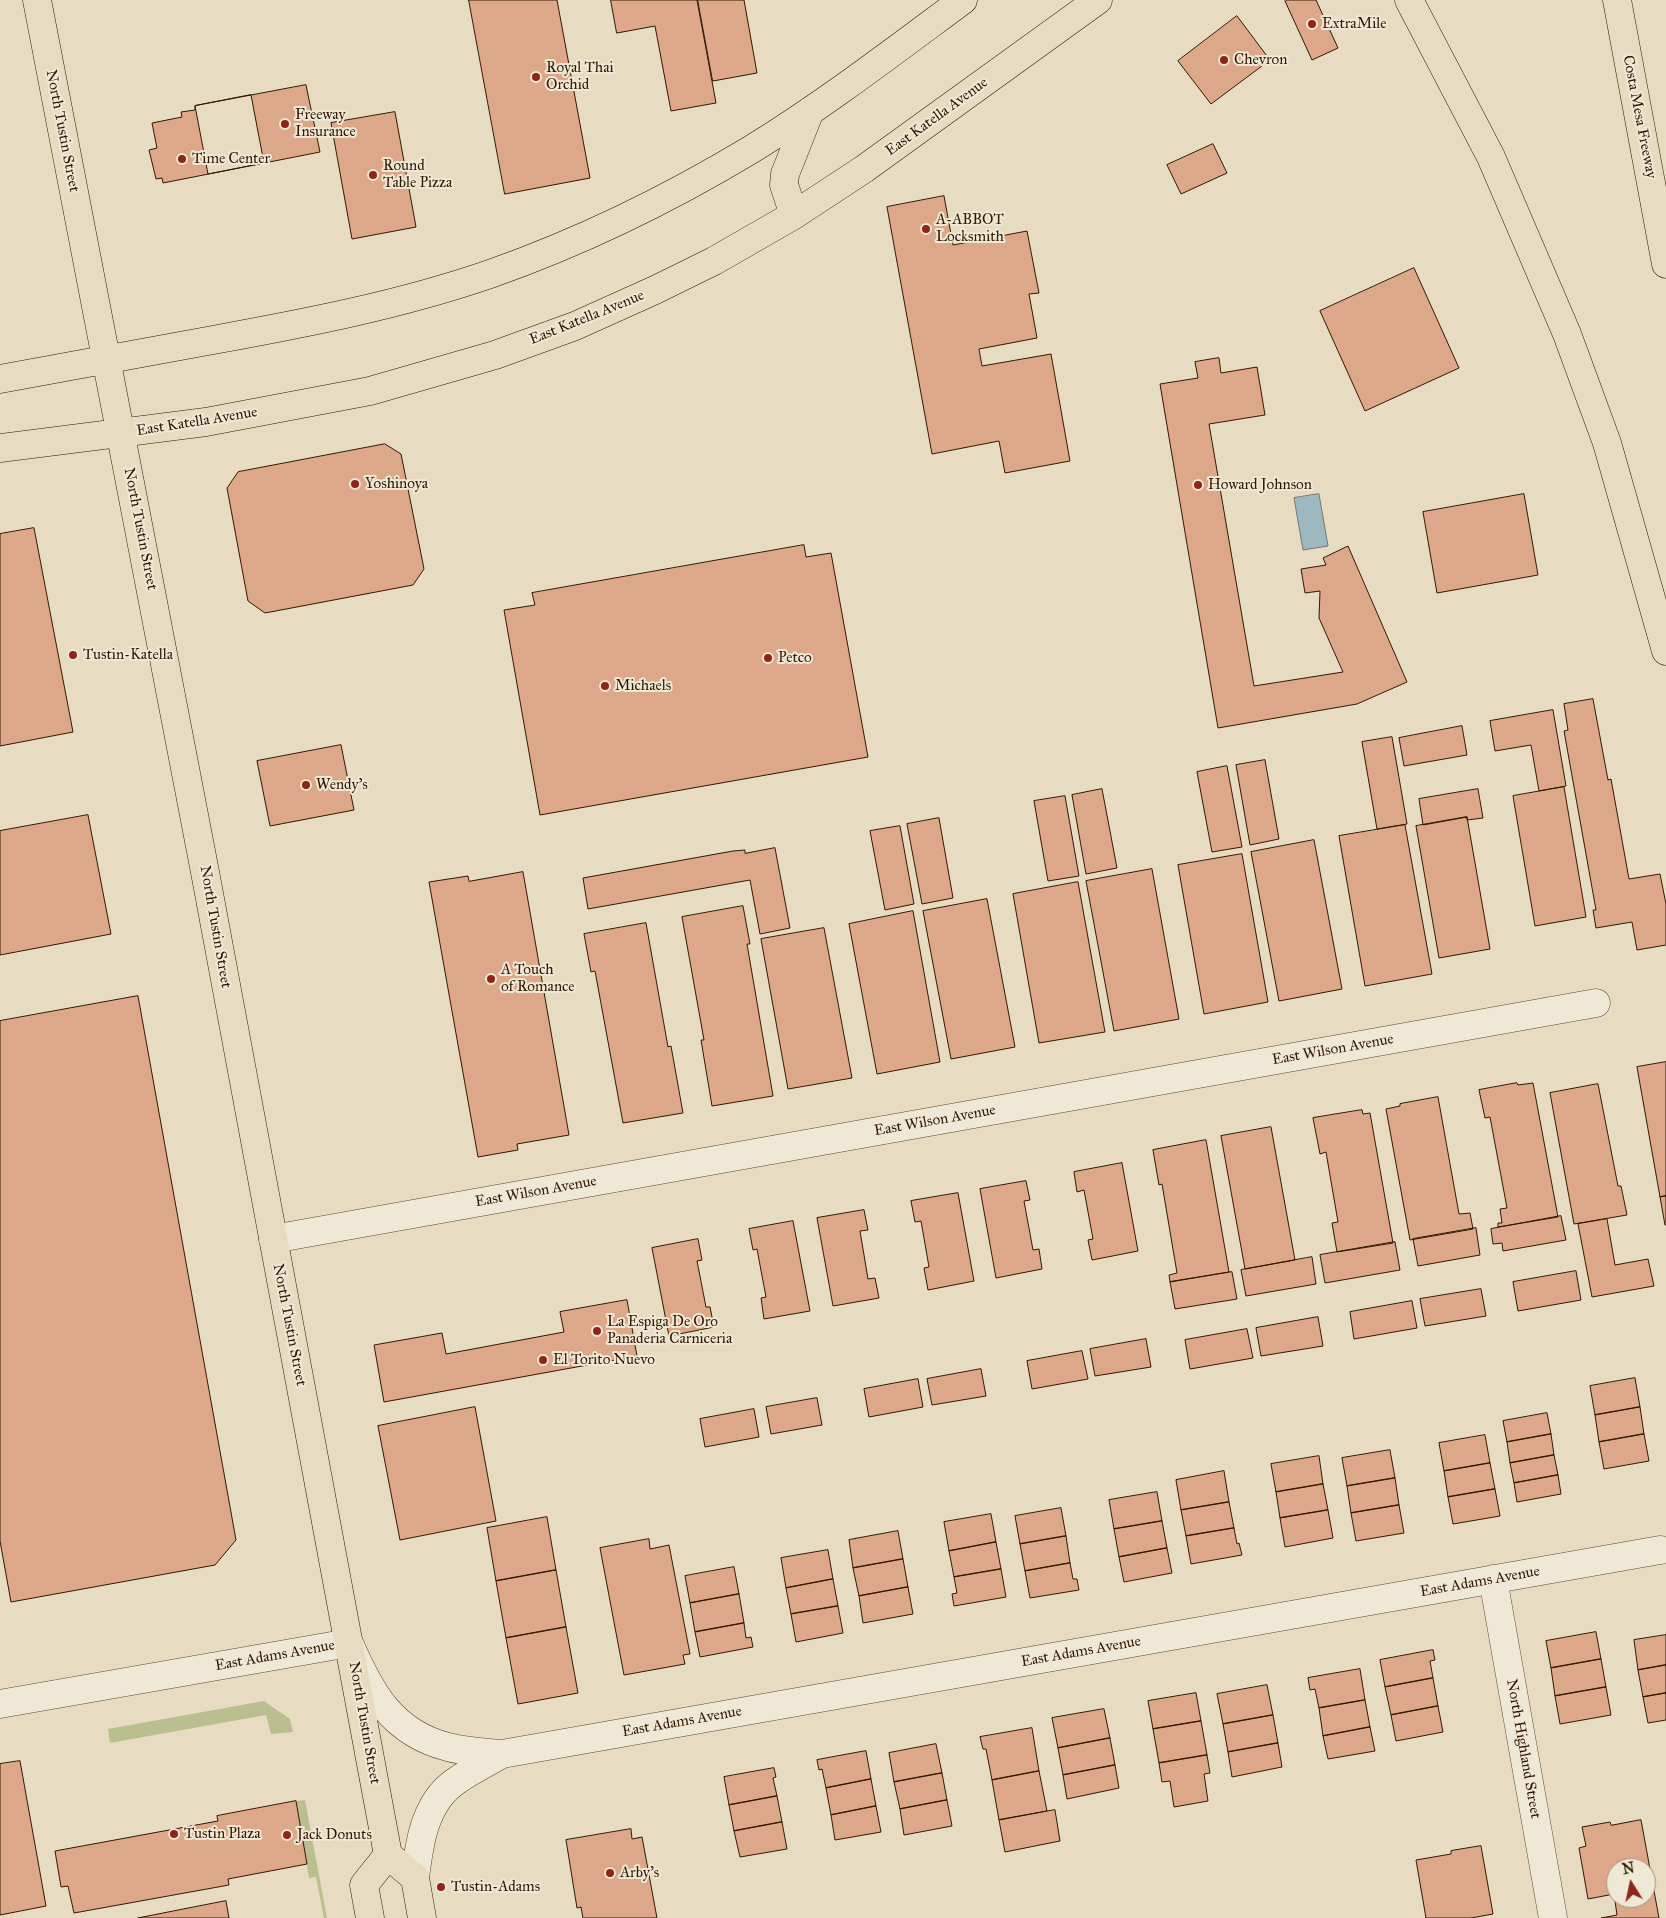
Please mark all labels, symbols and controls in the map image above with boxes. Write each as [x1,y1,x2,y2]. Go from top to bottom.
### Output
place label: ExtraMile [1322,15,1387,33]
marker: ExtraMile [1306,18,1318,30]
place label: Chevron [1234,51,1287,69]
marker: Chevron [1218,54,1230,66]
street label: Costa Mesa Freeway [1618,54,1660,180]
place label: Royal Thai Orchid [546,59,614,94]
street label: North Tustin Street [41,68,83,194]
marker: Royal Thai Orchid [530,71,542,83]
street label: East Katella Avenue [882,74,992,160]
place label: Freeway Insurance [295,106,356,141]
marker: Freeway Insurance [279,118,291,130]
place label: Time Center [192,150,270,168]
marker: Time Center [176,153,188,165]
place label: Round Table Pizza [383,157,452,192]
marker: Round Table Pizza [367,169,379,181]
place label: A-ABBOT Locksmith [936,211,1004,246]
marker: A-ABBOT Locksmith [920,223,932,235]
street label: East Katella Avenue [527,287,647,349]
street label: East Katella Avenue [135,404,259,440]
street label: North Tustin Street [119,466,161,592]
place label: Yoshinoya [365,475,428,493]
place label: Howard Johnson [1208,476,1312,494]
marker: Yoshinoya [349,478,361,490]
marker: Howard Johnson [1192,479,1204,491]
place label: Tustin-Katella [83,646,173,664]
marker: Tustin-Katella [67,649,79,661]
place label: Petco [778,649,812,667]
marker: Petco [762,652,774,664]
place label: Michaels [615,677,671,695]
marker: Michaels [599,680,611,692]
place label: Wendy's [316,776,368,794]
marker: Wendy's [300,779,312,791]
street label: North Tustin Street [195,864,235,990]
place label: A Touch of Romance [501,961,575,996]
marker: A Touch of Romance [485,973,497,985]
street label: East Wilson Avenue [1271,1030,1395,1070]
street label: East Wilson Avenue [873,1101,997,1141]
street label: East Wilson Avenue [474,1172,598,1212]
street label: North Tustin Street [268,1262,310,1388]
place label: La Espiga De Oro Panaderia Carniceria [607,1313,732,1348]
marker: La Espiga De Oro Panaderia Carniceria [591,1325,603,1337]
place label: El Torito Nuevo [553,1351,655,1369]
marker: El Torito Nuevo [537,1354,549,1366]
street label: East Adams Avenue [1419,1563,1541,1601]
street label: East Adams Avenue [1020,1633,1142,1671]
street label: East Adams Avenue [214,1637,336,1675]
street label: North Tustin Street [344,1660,384,1786]
street label: North Highland Street [1502,1678,1544,1820]
street label: East Adams Avenue [621,1703,743,1741]
place label: Tustin Plaza [184,1825,261,1843]
place label: Jack Donuts [297,1826,372,1844]
marker: Tustin Plaza [168,1828,180,1840]
marker: Jack Donuts [281,1829,293,1841]
north arrow [1606,1858,1656,1908]
text: N [1621,1859,1636,1878]
place label: Arby's [620,1864,659,1882]
marker: Arby's [604,1867,616,1879]
place label: Tustin-Adams [451,1878,540,1896]
marker: Tustin-Adams [435,1881,447,1893]

